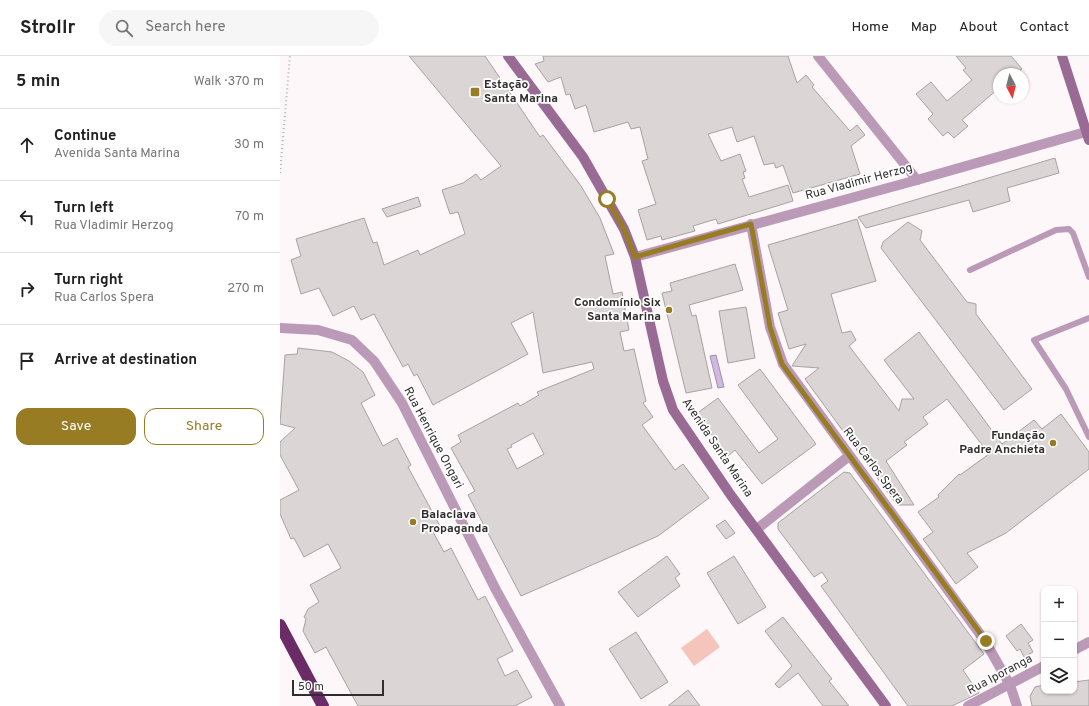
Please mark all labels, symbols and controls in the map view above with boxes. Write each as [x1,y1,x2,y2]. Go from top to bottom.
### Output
search box [99,10,379,46]
text: Strollr [20,16,75,40]
icon: search [113,17,135,39]
text: Search here [145,18,225,37]
text: Home [852,19,889,36]
text: Map [911,19,937,36]
text: About [959,19,998,36]
text: Contact [1020,19,1069,36]
north arrow [993,68,1029,104]
text: 5 min [16,71,60,93]
text: Walk · 370 m [194,74,264,90]
place label: Estação Santa Marina [484,77,558,107]
marker: Estação Santa Marina [469,86,481,98]
text: Continue [54,127,116,146]
icon: ahead [16,134,38,156]
text: 30 m [234,137,264,153]
text: Avenida Santa Marina [54,146,180,162]
street label: Rua Vladimir Herzog [804,160,914,204]
route start [598,190,616,208]
text: Turn left [54,199,114,218]
icon: left [16,206,38,228]
text: 70 m [235,209,264,225]
text: Rua Vladimir Herzog [54,218,174,234]
text: Turn right [54,271,123,290]
icon: right [16,278,38,300]
text: 270 m [227,281,264,297]
text: Rua Carlos Spera [54,290,154,306]
place label: Condomínio Six Santa Marina [574,295,661,325]
marker: Condomínio Six Santa Marina [664,305,674,315]
icon: arrive [16,350,38,372]
text: Arrive at destination [54,351,197,370]
street label: Rua Henrique Ongari [399,384,467,492]
street label: Avenida Santa Marina [678,395,756,501]
button: Save [16,408,136,445]
button: Share [144,408,264,445]
street label: Rua Carlos Spera [839,424,907,508]
place label: Fundação Padre Anchieta [959,428,1045,458]
marker: Fundação Padre Anchieta [1048,438,1058,448]
place label: Balaclava Propaganda [421,507,488,537]
marker: Balaclava Propaganda [408,517,418,527]
map controls [1041,586,1077,694]
button: + [1041,586,1077,622]
button: − [1041,622,1077,658]
route end [977,632,995,650]
street label: Rua Iporanga [965,651,1035,699]
button: layers [1041,658,1077,694]
scale bar [292,678,384,697]
text: 50 m [298,680,324,694]

